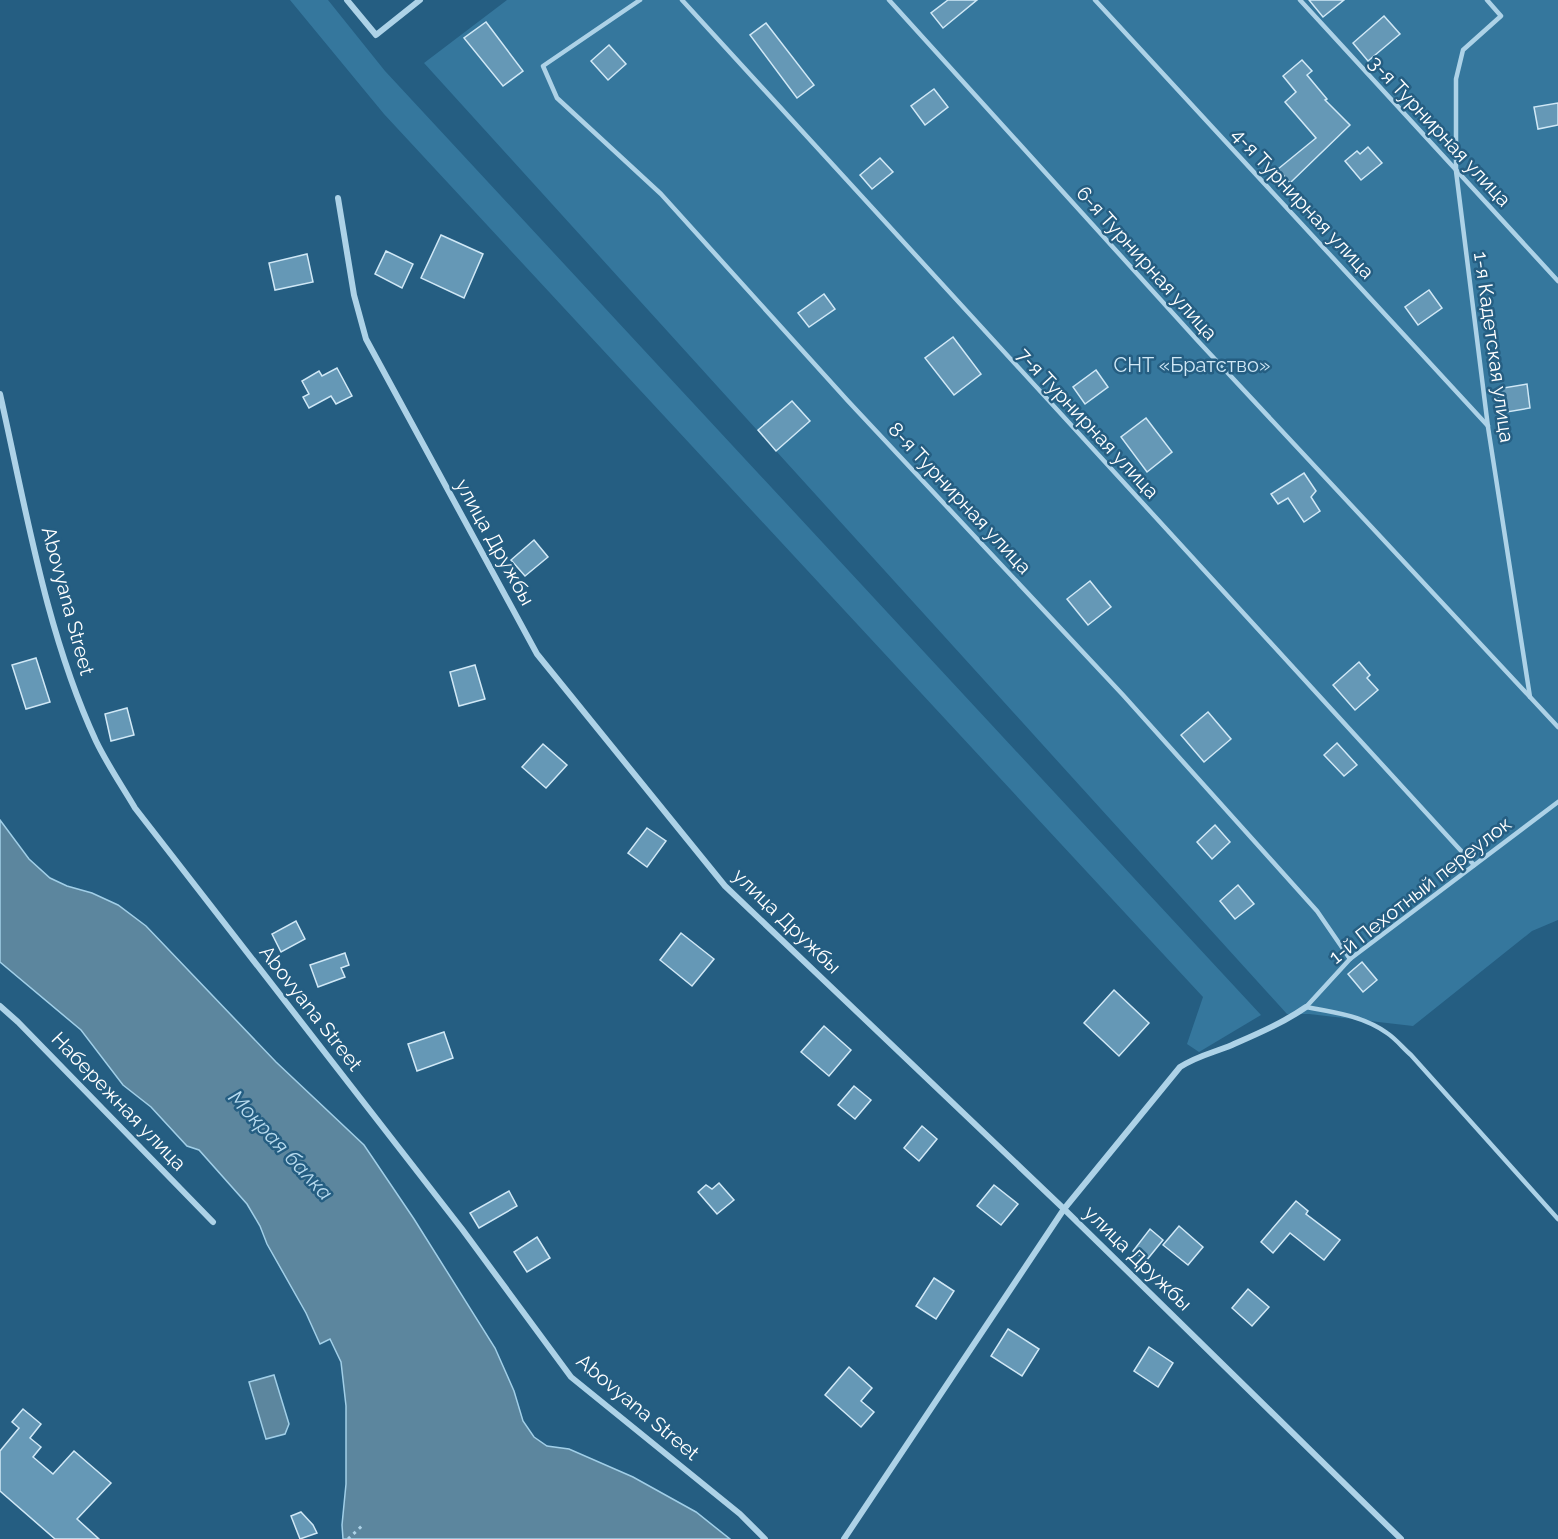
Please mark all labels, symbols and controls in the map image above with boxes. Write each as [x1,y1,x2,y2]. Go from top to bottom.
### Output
street label: 3-я Турнирная улица [1364,51,1516,211]
street label: 4-я Турнирная улица [1227,122,1379,284]
street label: 6-я Турнирная улица [1071,181,1223,345]
street label: 1-я Кадетская улица [1469,250,1519,444]
street label: 7-я Турнирная улица [1012,343,1164,503]
park label: СНТ «Братство» [1114,353,1270,377]
street label: 8-я Турнирная улица [883,417,1037,579]
street label: улица Дружбы [450,475,540,609]
street label: Abovyana Street [37,524,99,678]
street label: 1-й Пехотный переулок [1324,811,1516,969]
street label: улица Дружбы [728,863,846,979]
street label: Abovyana Street [255,940,368,1076]
street label: Набережная улица [47,1027,191,1175]
water label: Мокрая балка [224,1085,338,1205]
street label: улица Дружбы [1079,1200,1197,1316]
street label: Abovyana Street [572,1349,704,1465]

